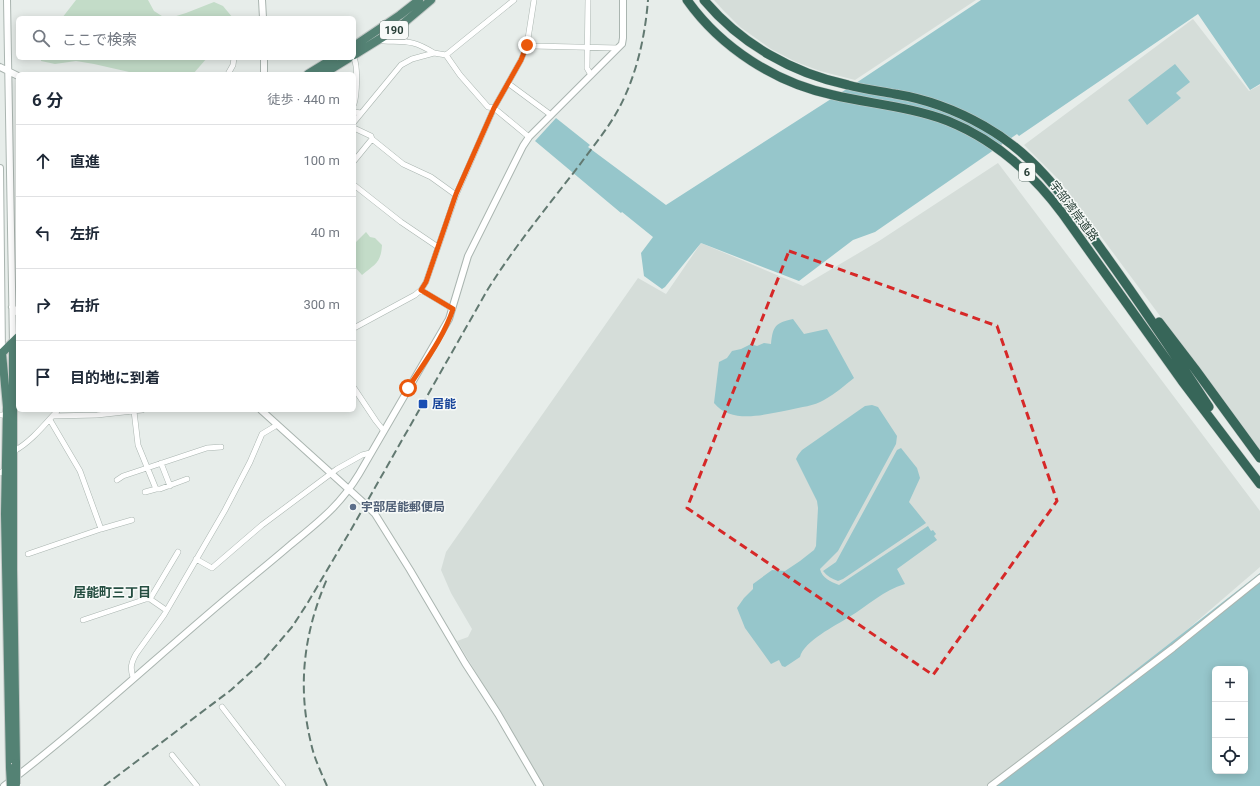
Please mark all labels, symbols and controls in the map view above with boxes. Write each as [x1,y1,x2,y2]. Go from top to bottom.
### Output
search box [16,16,356,60]
road number: 190 [380,21,408,39]
icon: search [30,27,52,49]
text: ここで検索 [62,31,137,49]
route end [518,36,536,54]
text: 6 分 [32,90,63,110]
text: 徒歩 · 440 m [268,92,340,107]
icon: ahead [32,150,54,172]
text: 直進 [70,153,100,171]
text: 100 m [303,153,340,168]
road number: 6 [1019,163,1035,181]
street label: 宇部湾岸道路 [1047,178,1101,244]
icon: left [32,222,54,244]
text: 左折 [70,225,100,243]
text: 40 m [311,225,340,240]
icon: right [32,294,54,316]
text: 右折 [70,297,100,315]
text: 300 m [303,297,340,312]
icon: arrive [32,366,54,388]
text: 目的地に到着 [70,369,160,387]
route start [399,379,417,397]
place label: 居能 [432,397,456,411]
marker: 居能 [417,398,429,410]
place label: 宇部居能郵便局 [361,500,445,514]
marker: 宇部居能郵便局 [348,502,358,512]
district label: 居能町三丁目 [73,585,151,600]
map controls [1212,666,1248,774]
button: + [1212,666,1248,702]
button: − [1212,702,1248,738]
button: locate [1212,738,1248,774]

